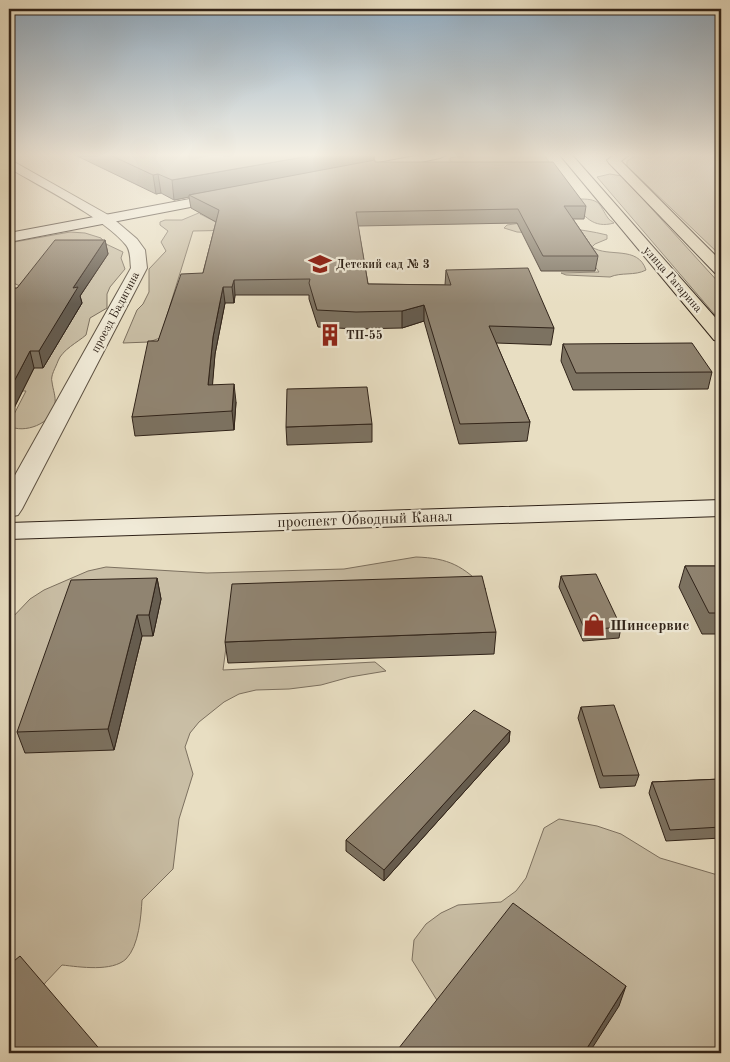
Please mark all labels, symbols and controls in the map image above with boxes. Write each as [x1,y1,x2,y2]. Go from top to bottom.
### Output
street label: улица Гагарина [640,244,704,315]
school or university icon: Детский сад № 3 [307,251,333,277]
place label: Детский сад № 3 [336,259,430,271]
street label: проезд Бадигина [90,270,142,355]
building icon: ТП-55 [317,322,343,348]
place label: ТП-55 [346,329,383,342]
street label: проспект Обводный Канал [277,510,453,531]
shop icon: Шинсервис [581,612,607,638]
place label: Шинсервис [610,619,689,634]

